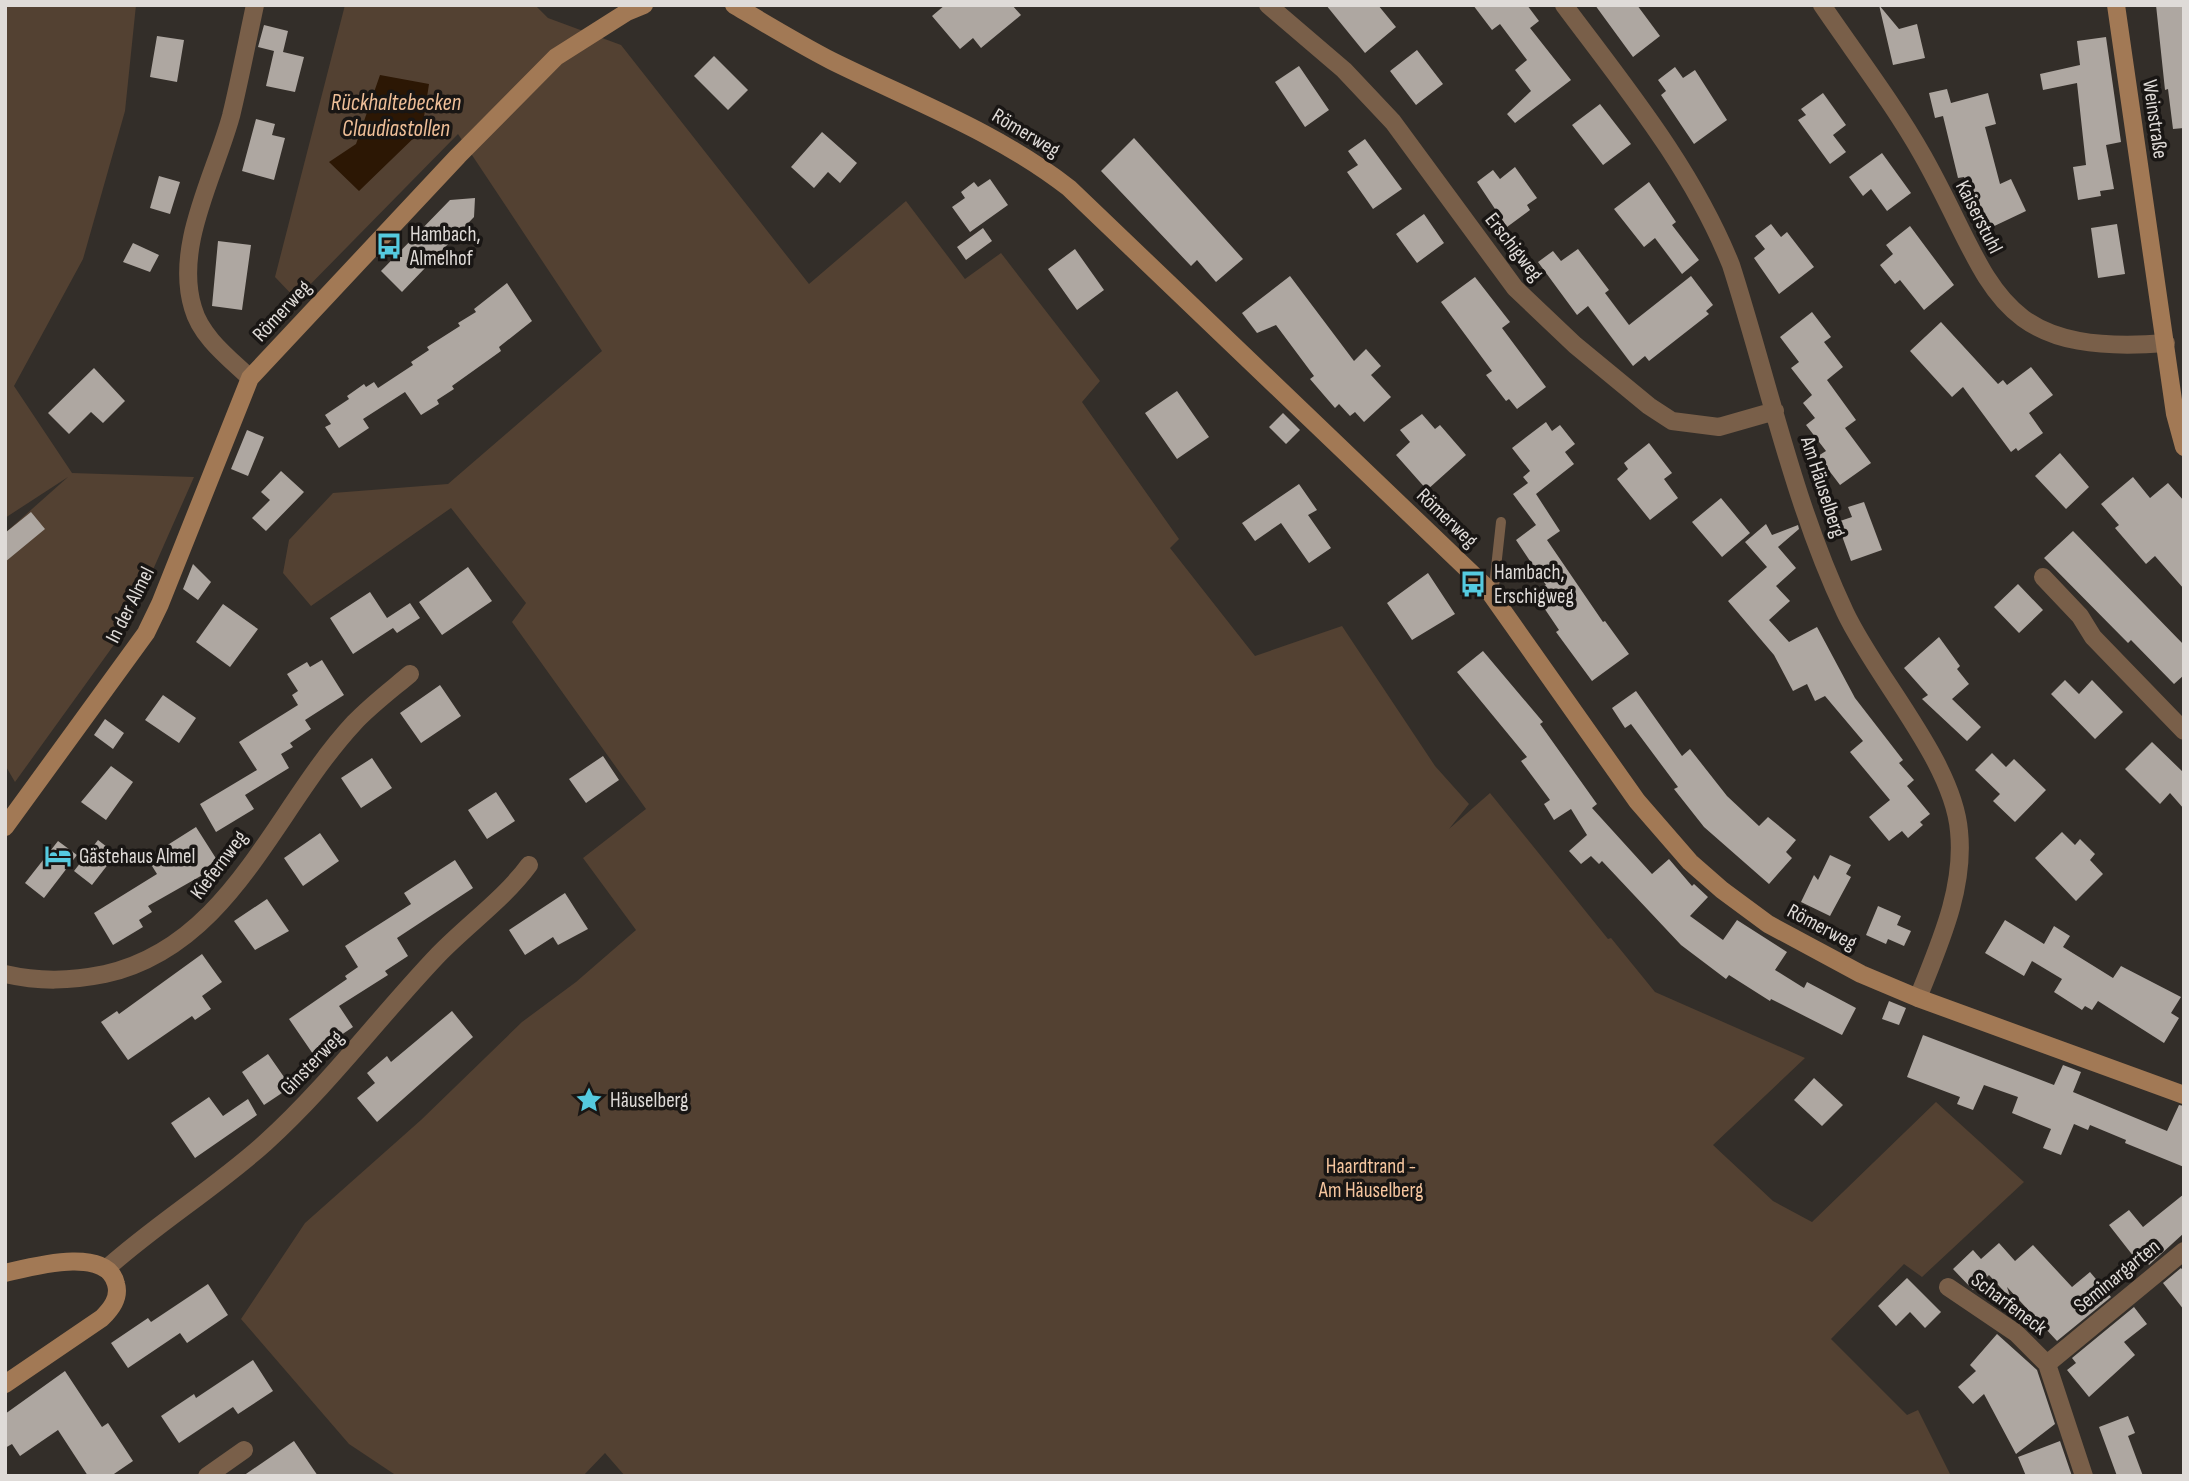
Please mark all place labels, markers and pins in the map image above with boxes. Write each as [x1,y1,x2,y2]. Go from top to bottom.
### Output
place label: Hambach, Almelhof [409,222,480,271]
bus stop icon: Hambach, Almelhof [374,231,404,261]
place label: Hambach, Erschigweg [1494,560,1574,609]
bus stop icon: Hambach, Erschigweg [1458,569,1488,599]
hotel icon: Gästehaus Almel [43,841,73,871]
place label: Gästehaus Almel [79,844,195,869]
place icon: Häuselberg [574,1085,604,1115]
place label: Häuselberg [610,1088,688,1113]

